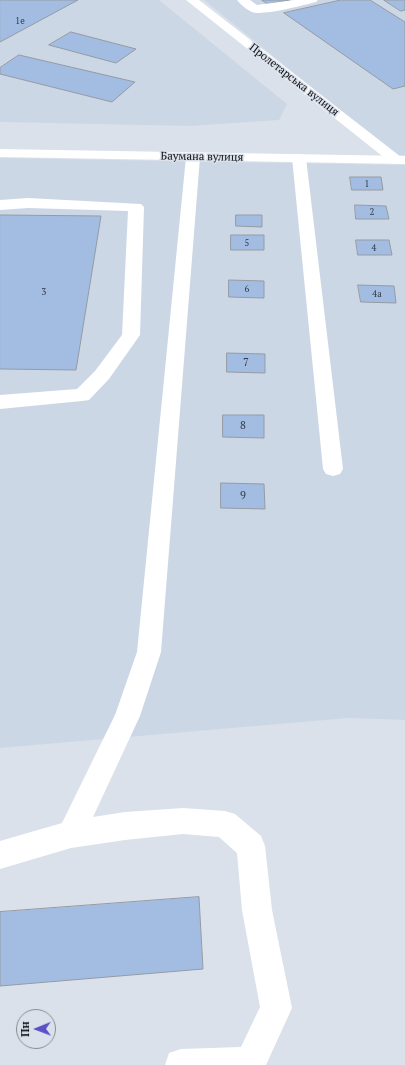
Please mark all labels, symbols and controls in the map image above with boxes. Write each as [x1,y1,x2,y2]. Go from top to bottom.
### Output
house number: 1е [15,16,25,26]
street label: Пролетарська вулиця [247,41,341,119]
street label: Баумана вулиця [161,150,243,164]
house number: 1 [365,179,369,189]
house number: 2 [370,207,374,217]
house number: 5 [245,238,249,248]
house number: 4 [372,243,376,253]
house number: 6 [245,284,249,294]
house number: 3 [42,287,46,297]
house number: 4а [372,289,382,299]
house number: 7 [243,356,249,370]
house number: 8 [240,419,246,433]
house number: 9 [240,489,246,503]
north arrow [16,1009,56,1049]
text: Пн [18,1021,32,1037]

